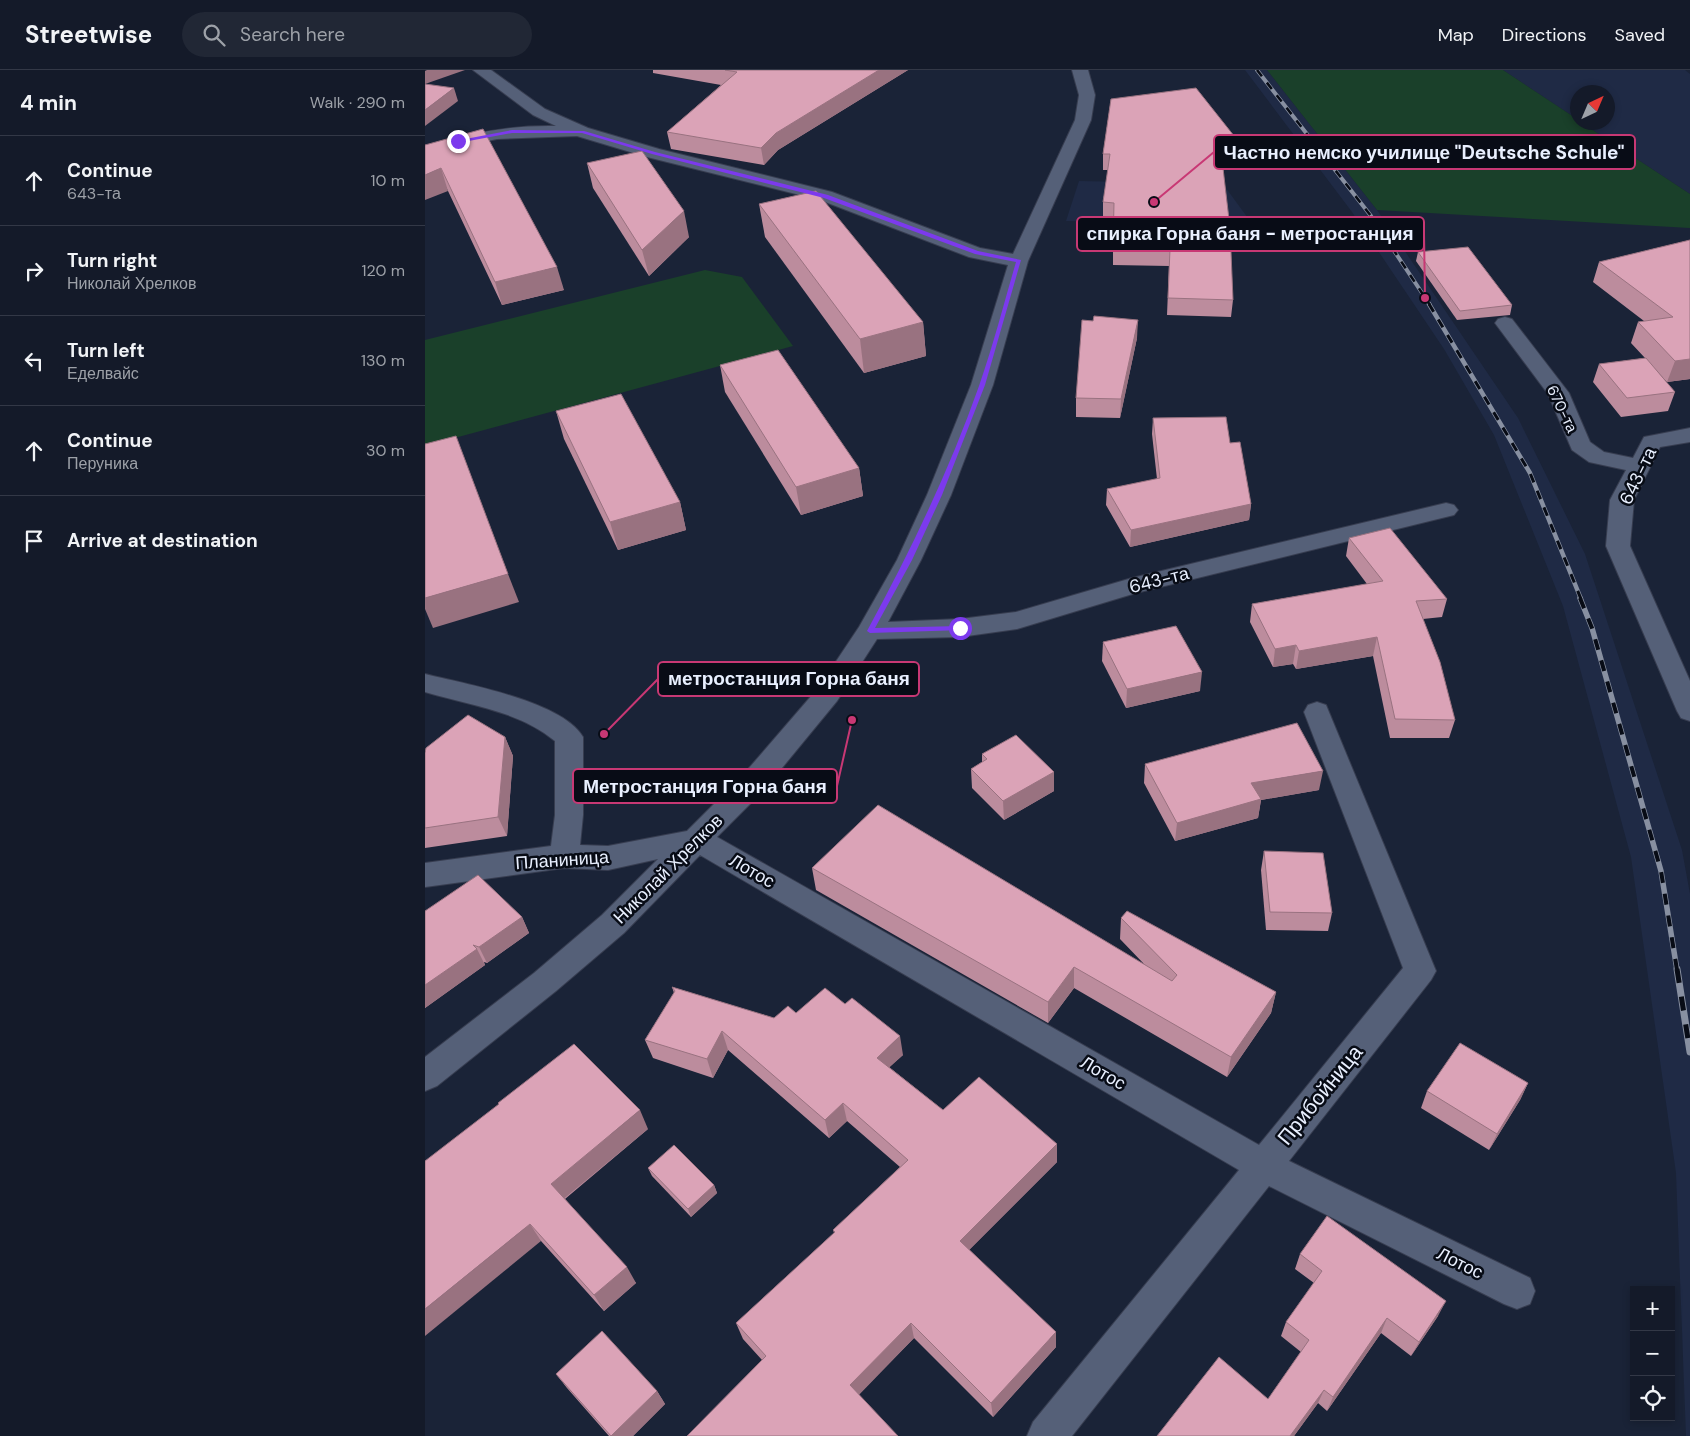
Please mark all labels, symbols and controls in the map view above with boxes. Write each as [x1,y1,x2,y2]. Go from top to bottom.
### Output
search box [182,12,532,57]
text: Streetwise [25,19,152,50]
icon: search [200,21,228,49]
text: Search here [240,22,345,47]
text: Map [1438,23,1474,47]
text: Directions [1502,23,1587,47]
text: Saved [1615,23,1665,47]
north arrow [1570,85,1615,130]
text: 4 min [20,89,77,117]
text: Walk · 290 m [310,92,405,113]
route end [447,130,470,153]
callout: Частно немско училище "Deutsche Schule" [1214,135,1635,169]
text: Частно немско училище "Deutsche Schule" [1224,140,1624,165]
text: Continue [67,158,153,183]
icon: ahead [20,167,48,195]
text: 10 m [371,170,405,191]
text: 643-та [67,183,121,204]
callout: спирка Горна баня - метростанция [1077,217,1424,251]
text: спирка Горна баня - метростанция [1086,221,1414,246]
text: Turn right [67,248,157,273]
icon: right [20,257,48,285]
text: 120 m [361,260,405,281]
text: Николай Хрелков [67,273,197,294]
text: Turn left [67,338,145,363]
icon: left [20,347,48,375]
text: 130 m [361,350,405,371]
text: Еделвайс [67,363,139,384]
street label: 670-та [1542,382,1582,437]
text: Continue [67,428,153,453]
icon: ahead [20,437,48,465]
text: 30 m [366,440,405,461]
street label: 643-та [1614,443,1663,509]
text: Перуника [67,453,138,474]
icon: arrive [20,527,48,555]
text: Arrive at destination [67,528,258,553]
street label: 643-та [1127,561,1192,599]
route start [949,617,972,640]
callout: метростанция Горна баня [658,662,919,696]
text: метростанция Горна баня [668,666,910,691]
callout: Метростанция Горна баня [573,769,837,803]
text: Метростанция Горна баня [583,774,827,799]
street label: Николай Хрелков [608,809,728,929]
street label: Планиница [514,845,611,875]
street label: Лотос [725,848,779,894]
street label: Прибойница [1271,1039,1369,1151]
street label: Лотос [1076,1050,1130,1096]
street label: Лотос [1433,1242,1487,1284]
map controls [1630,1286,1675,1421]
button: + [1630,1286,1675,1331]
button: − [1630,1331,1675,1376]
button: locate [1630,1376,1675,1421]

